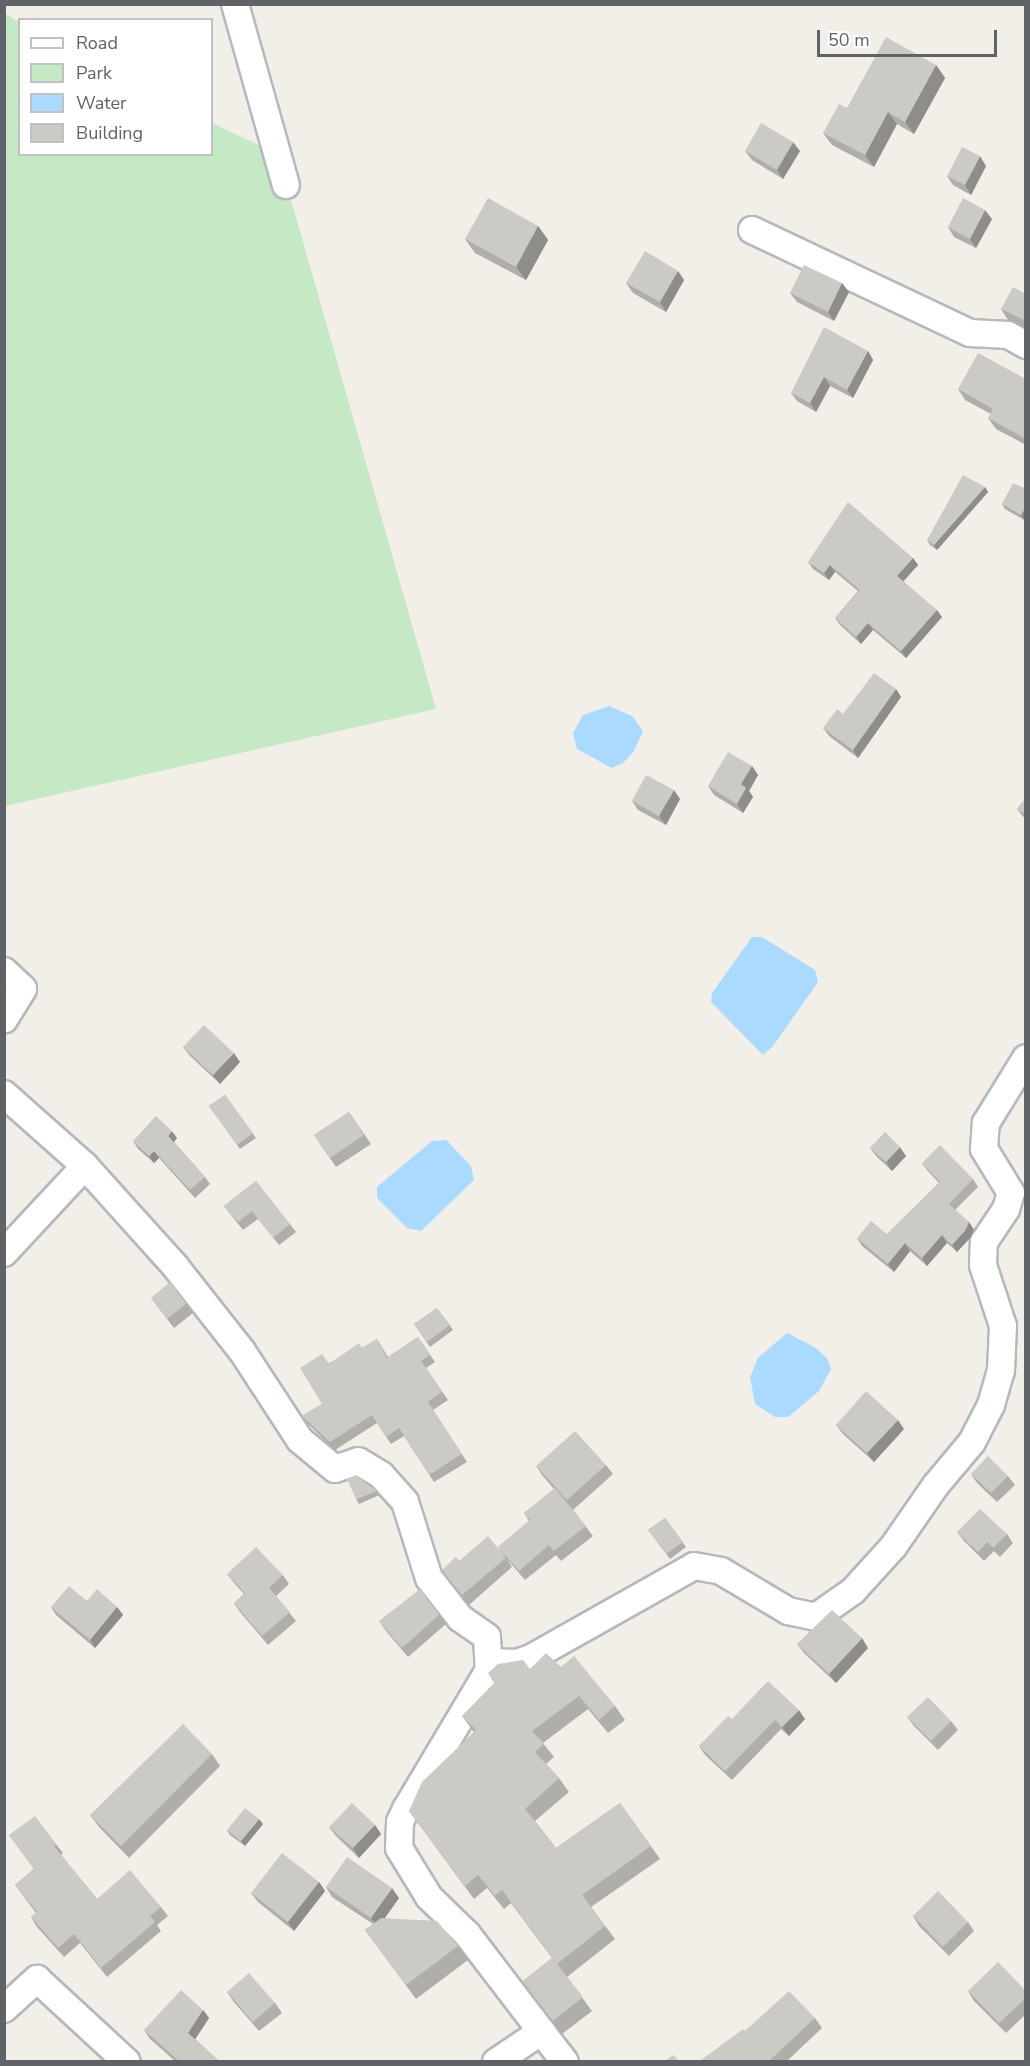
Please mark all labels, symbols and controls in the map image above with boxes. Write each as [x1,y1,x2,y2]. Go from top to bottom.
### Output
legend [18,18,213,156]
scale bar [820,18,1000,56]
text: 50 m [828,28,870,52]
text: Road [76,31,118,55]
text: Park [76,61,112,85]
text: Water [76,91,127,115]
text: Building [76,121,143,145]

